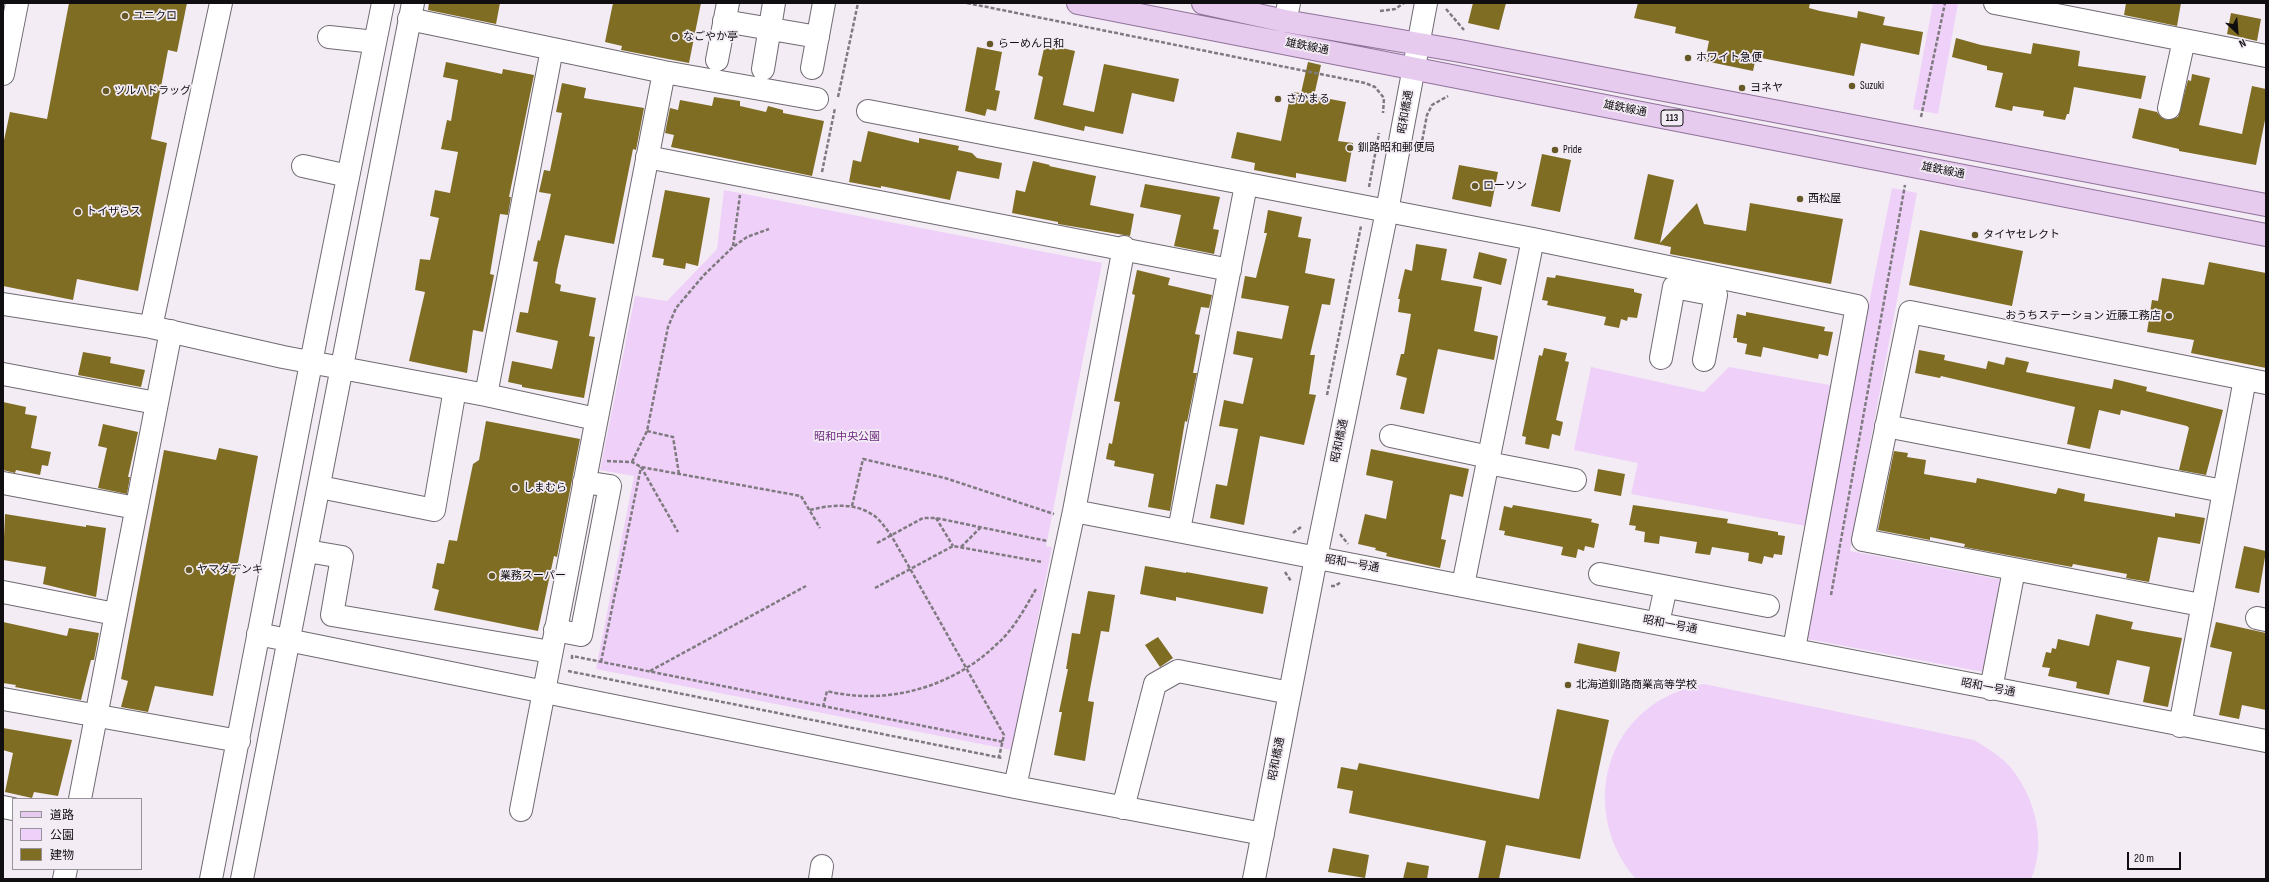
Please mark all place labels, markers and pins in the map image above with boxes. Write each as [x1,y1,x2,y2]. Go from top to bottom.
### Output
place label: ユニクロ [133,9,177,23]
marker: ユニクロ [120,11,130,21]
place label: なごやか亭 [683,30,738,44]
marker: なごやか亭 [670,32,680,42]
place label: らーめん日和 [998,37,1064,51]
marker: らーめん日和 [985,39,995,49]
place label: ホワイト急便 [1696,51,1762,65]
marker: ホワイト急便 [1683,53,1693,63]
place label: Suzuki [1860,79,1884,93]
place label: ヨネヤ [1750,81,1783,95]
marker: Suzuki [1847,81,1857,91]
marker: ヨネヤ [1737,83,1747,93]
place label: ツルハドラッグ [114,84,191,98]
marker: ツルハドラッグ [101,86,111,96]
place label: さかまる [1286,92,1330,106]
marker: さかまる [1273,94,1283,104]
place label: 釧路昭和郵便局 [1358,141,1435,155]
marker: 釧路昭和郵便局 [1345,143,1355,153]
place label: Pride [1563,143,1582,157]
marker: Pride [1550,145,1560,155]
place label: ローソン [1483,179,1527,193]
marker: ローソン [1470,181,1480,191]
place label: 西松屋 [1808,192,1841,206]
marker: 西松屋 [1795,194,1805,204]
place label: トイザらス [86,205,141,219]
marker: トイザらス [73,207,83,217]
place label: タイヤセレクト [1983,228,2060,242]
marker: タイヤセレクト [1970,230,1980,240]
place label: おうちステーション 近藤工務店 [2005,309,2161,323]
marker: おうちステーション 近藤工務店 [2164,311,2174,321]
place label: しまむら [523,481,567,495]
marker: しまむら [510,483,520,493]
place label: ヤマダデンキ [197,563,263,577]
marker: ヤマダデンキ [184,565,194,575]
place label: 業務スーパー [500,569,566,583]
marker: 業務スーパー [487,571,497,581]
place label: 北海道釧路商業高等学校 [1576,678,1697,692]
marker: 北海道釧路商業高等学校 [1563,680,1573,690]

